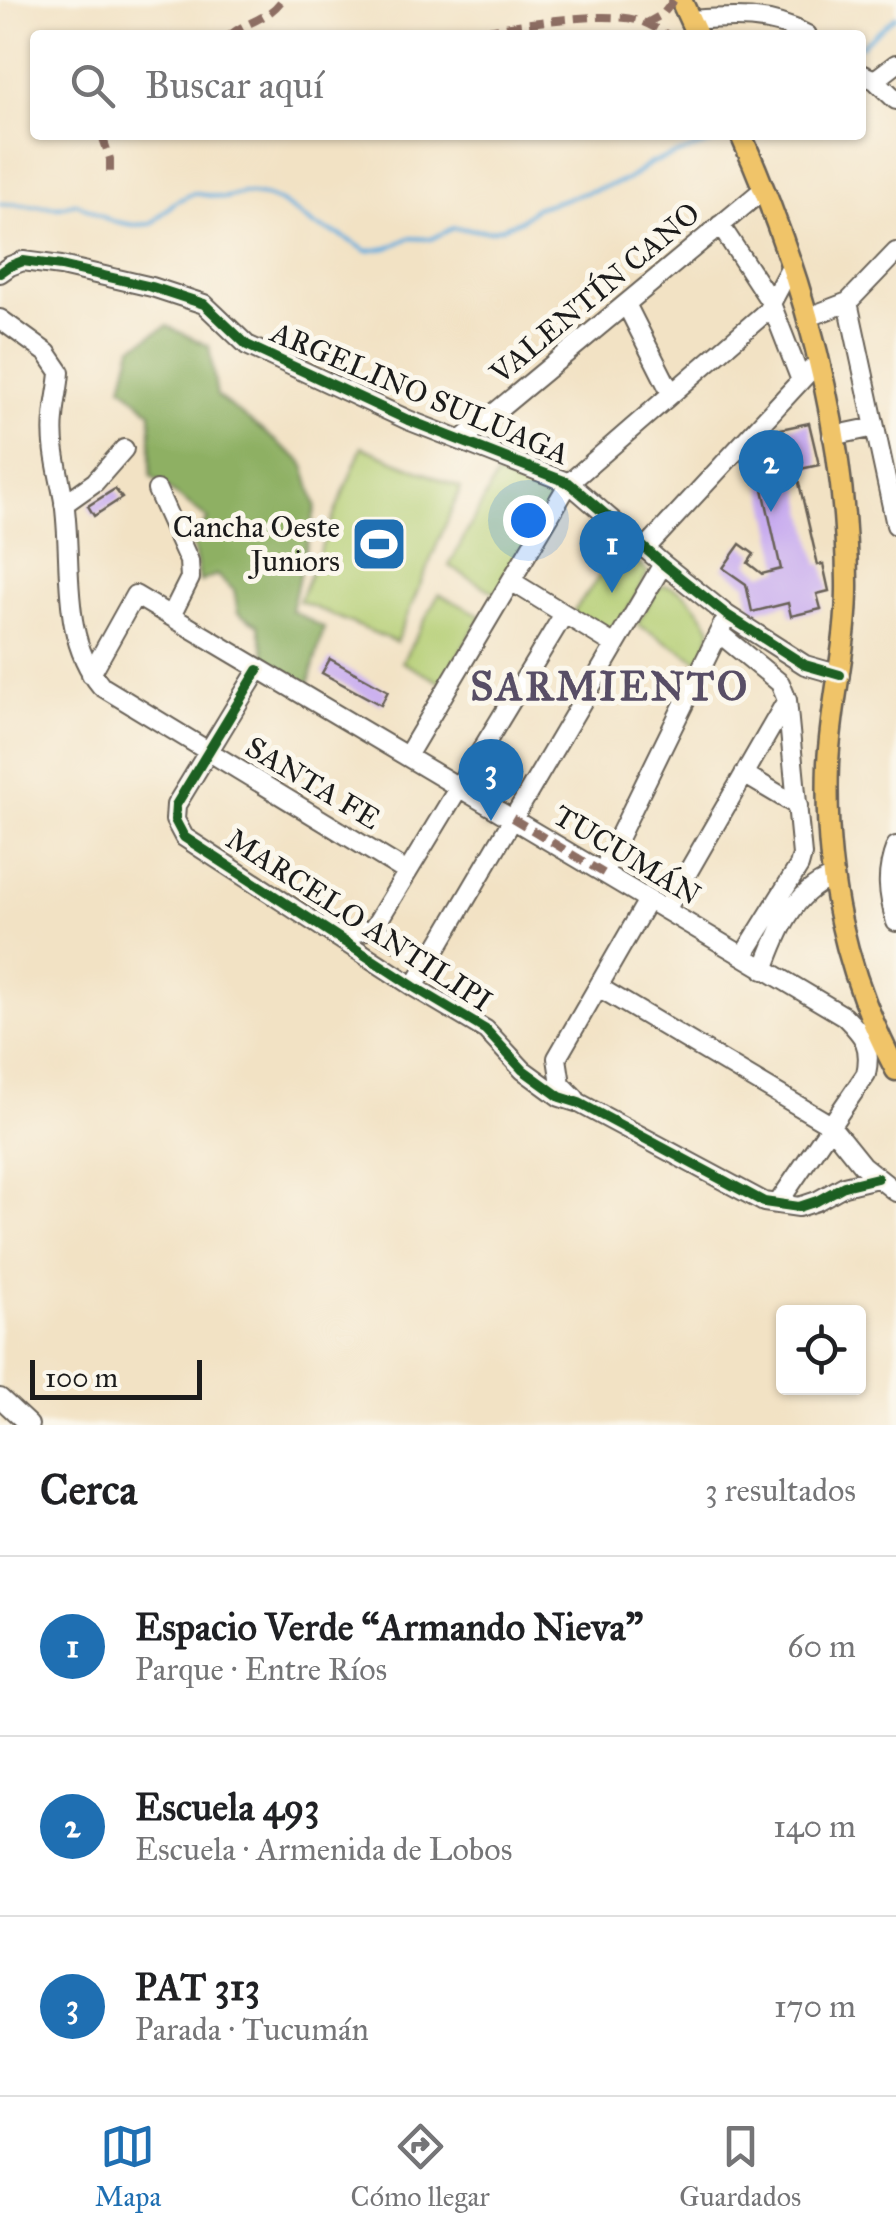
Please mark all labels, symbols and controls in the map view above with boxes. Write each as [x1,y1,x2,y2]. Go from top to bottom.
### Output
search box [30,30,866,140]
icon: search [65,58,120,113]
text: Buscar aquí [145,62,324,108]
street label: VALENTÍN CANO [482,194,707,392]
street label: ARGELINO SULUAGA [264,313,574,472]
pin: 2 [738,430,804,512]
your location [503,495,554,546]
place label: Cancha Oeste Juniors [173,509,340,579]
pin: 1 [580,510,644,593]
sports icon: Cancha Oeste Juniors [349,514,409,574]
district label: SARMIENTO [470,662,750,711]
street label: SANTA FE [239,729,387,837]
pin: 3 [458,738,524,821]
street label: TUCUMÁN [547,796,707,913]
street label: MARCELO ANTILIPI [220,821,498,1019]
map controls [776,1305,866,1395]
button: locate [776,1305,866,1395]
scale bar [30,1355,202,1400]
text: 100 m [45,1360,118,1395]
text: Cerca [40,1464,137,1516]
text: 3 resultados [705,1471,856,1510]
text: Espacio Verde “Armando Nieva” [135,1604,643,1650]
text: 1 [66,1627,79,1666]
text: 60 m [787,1627,856,1666]
text: Parque · Entre Ríos [135,1650,387,1689]
text: Escuela 493 [135,1784,319,1830]
text: 2 [65,1807,80,1846]
text: 140 m [773,1807,856,1846]
text: Escuela · Armenida de Lobos [135,1830,512,1869]
text: PAT 313 [135,1964,260,2010]
text: 3 [66,1987,79,2026]
text: 170 m [774,1987,856,2026]
text: Parada · Tucumán [135,2010,369,2049]
tab: Mapa [95,2119,161,2214]
tab: Cómo llegar [351,2119,490,2214]
tab: Guardados [679,2119,801,2214]

